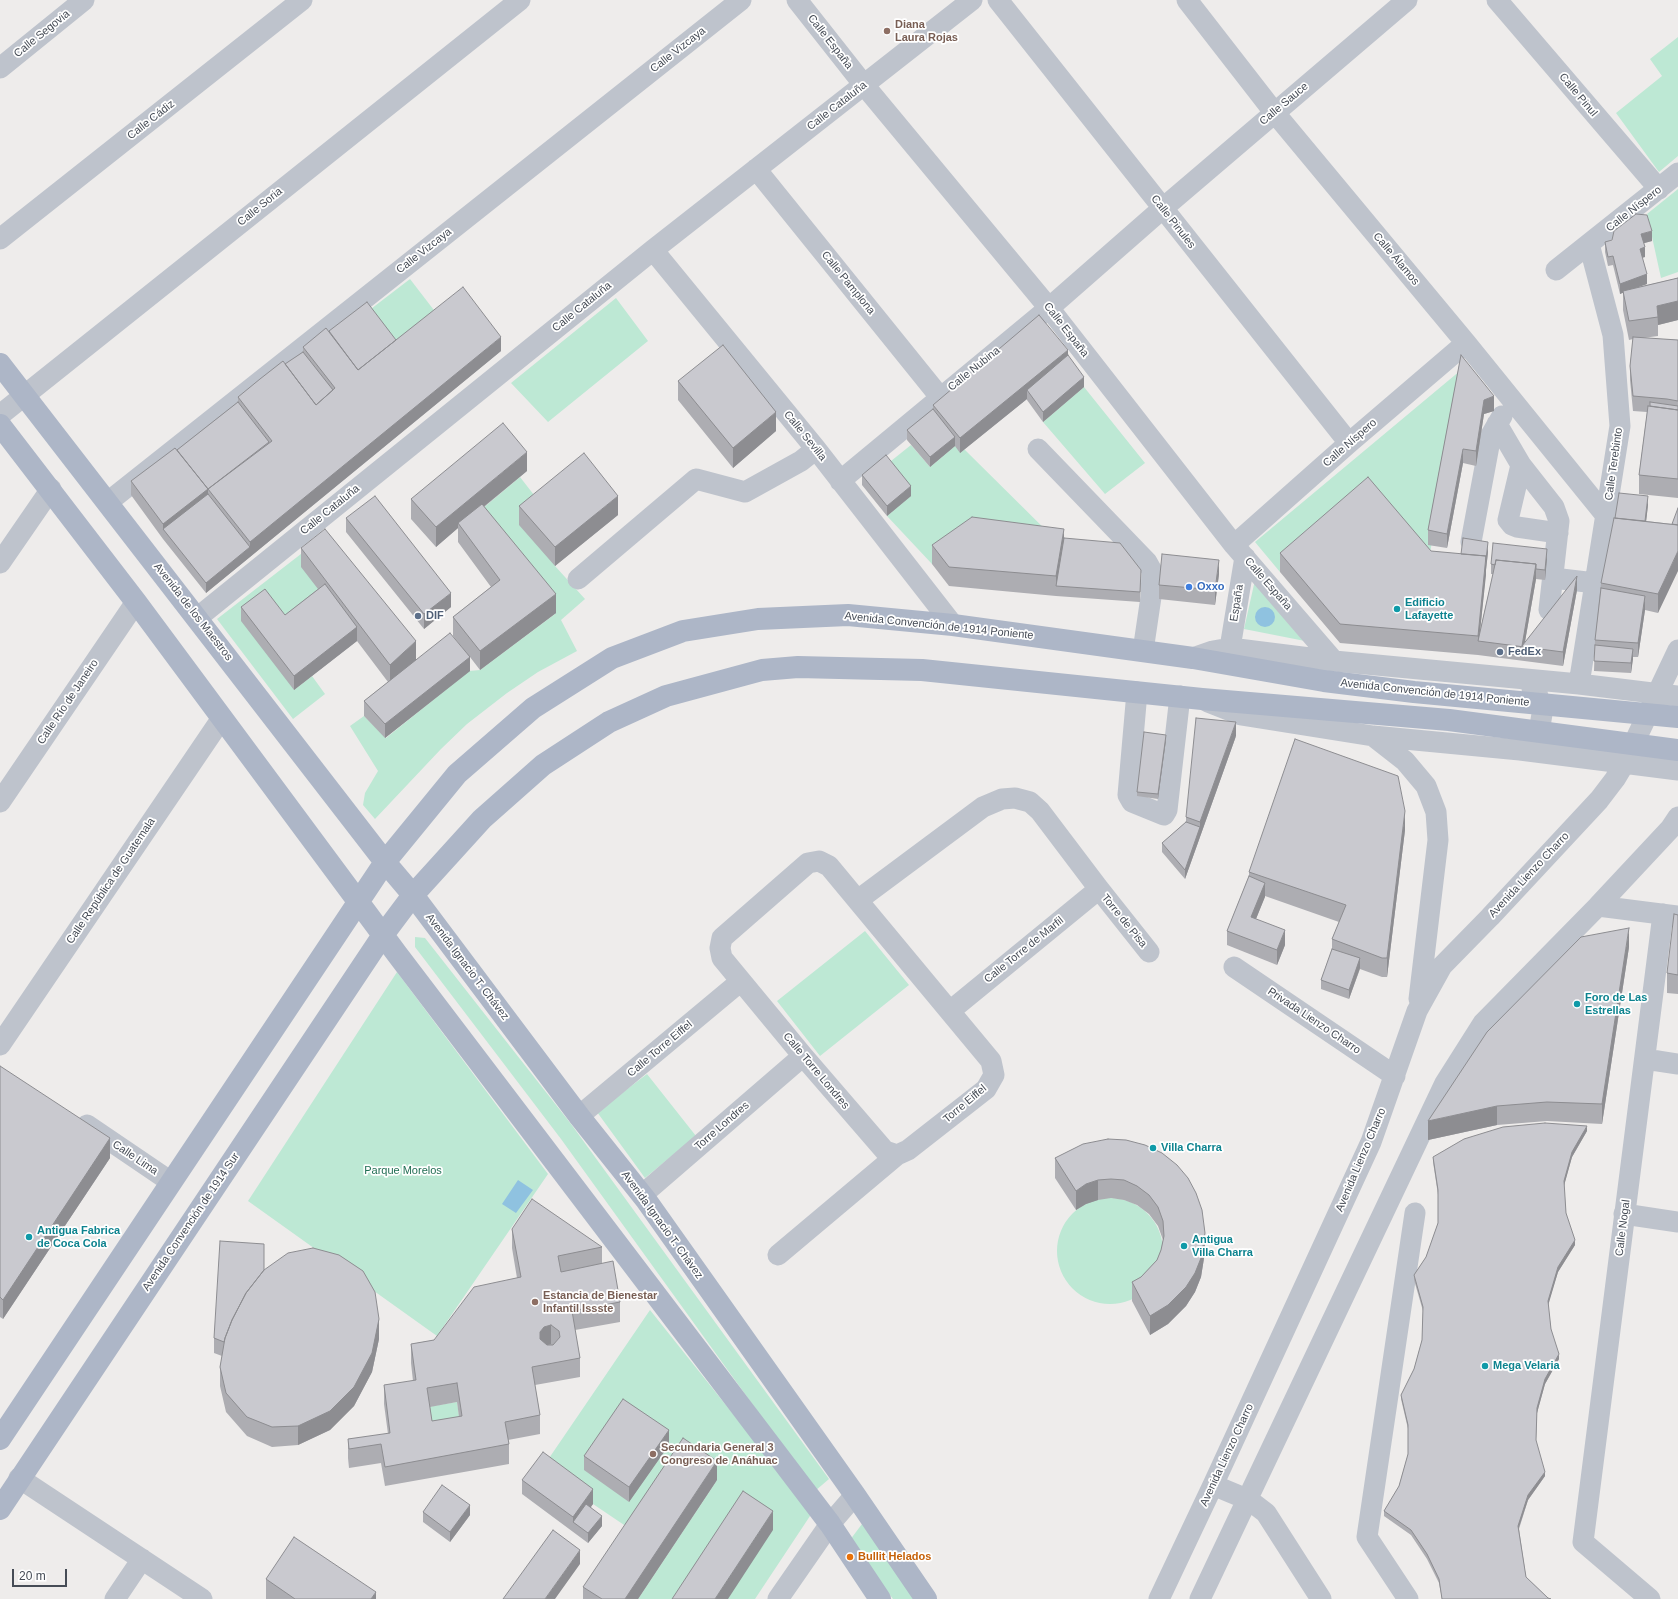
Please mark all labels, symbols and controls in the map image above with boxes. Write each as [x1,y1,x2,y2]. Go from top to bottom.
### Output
street label: Calle Segovia [11,8,73,60]
street label: Calle España [805,12,855,72]
place label: Diana Laura Rojas [895,18,958,44]
street label: Calle Vizcaya [648,24,708,76]
marker: Diana Laura Rojas [882,26,892,36]
street label: Calle Pinul [1556,71,1600,119]
street label: Calle Cataluña [805,79,869,133]
street label: Calle Sauce [1257,80,1311,128]
street label: Calle Cádiz [125,97,177,143]
street label: Calle Níspero [1604,183,1664,235]
street label: Calle Soria [235,185,285,229]
street label: Calle Pinules [1148,193,1198,251]
street label: Calle Vizcaya [394,225,454,277]
street label: Calle Álamos [1370,230,1422,288]
street label: Calle Pamplona [818,249,878,317]
street label: Calle Cataluña [550,279,614,335]
street label: Calle España [1041,300,1091,360]
street label: Calle Nubina [945,344,1003,394]
street label: Calle Sevilla [781,408,829,464]
street label: Calle Níspero [1321,416,1379,470]
street label: Calle Terebinto [1602,427,1626,501]
street label: Calle Cataluña [298,482,362,538]
street label: Calle España [1242,555,1294,613]
street label: Avenida de los Maestros [151,561,235,663]
place label: Oxxo [1197,580,1225,594]
marker: Oxxo [1184,582,1194,592]
street label: España [1228,584,1246,622]
place label: Edificio Lafayette [1405,596,1453,622]
marker: Edificio Lafayette [1392,604,1402,614]
place label: DIF [426,609,444,623]
street label: Avenida Convención de 1914 Poniente [844,610,1034,642]
marker: DIF [413,611,423,621]
place label: FedEx [1508,645,1541,659]
marker: FedEx [1495,647,1505,657]
street label: Calle Río de Janeiro [35,657,101,747]
street label: Avenida Convención de 1914 Poniente [1340,677,1530,709]
street label: Calle República de Guatemala [64,815,158,947]
street label: Avenida Lienzo Charro [1486,830,1572,920]
street label: Torre de Pisa [1098,892,1150,950]
street label: Avenida Ignacio T. Chávez [423,911,511,1023]
street label: Calle Torre de Marfil [982,914,1066,986]
street label: Privada Lienzo Charro [1265,985,1363,1057]
place label: Foro de Las Estrellas [1585,991,1647,1017]
marker: Foro de Las Estrellas [1572,999,1582,1009]
street label: Calle Torre Eiffel [625,1018,695,1080]
street label: Calle Torre Londres [780,1030,852,1112]
street label: Torre Eiffel [941,1082,989,1126]
street label: Torre Londres [692,1099,752,1153]
street label: Avenida Lienzo Charro [1333,1106,1389,1214]
street label: Calle Lima [110,1138,160,1178]
place label: Villa Charra [1161,1141,1222,1155]
marker: Villa Charra [1148,1143,1158,1153]
street label: Avenida Convención de 1914 Sur [140,1150,242,1294]
park label: Parque Morelos [364,1164,442,1178]
street label: Avenida Ignacio T. Chávez [618,1169,706,1281]
street label: Calle Nogal [1613,1199,1633,1257]
place label: Antigua Fabrica de Coca Cola [37,1224,120,1250]
marker: Antigua Fabrica de Coca Cola [24,1232,34,1242]
place label: Antigua Villa Charra [1192,1233,1253,1259]
marker: Antigua Villa Charra [1179,1241,1189,1251]
place label: Estancia de Bienestar Infantil Issste [543,1289,657,1315]
marker: Estancia de Bienestar Infantil Issste [530,1297,540,1307]
place label: Mega Velaria [1493,1359,1560,1373]
marker: Mega Velaria [1480,1361,1490,1371]
street label: Avenida Lienzo Charro [1197,1402,1257,1508]
place label: Secundaria General 3 Congreso de Anáhuac [661,1441,778,1467]
marker: Secundaria General 3 Congreso de Anáhuac [648,1449,658,1459]
place label: Bullit Helados [858,1550,931,1564]
marker: Bullit Helados [845,1552,855,1562]
scale bar [14,1561,69,1587]
text: 20 m [19,1569,46,1583]

